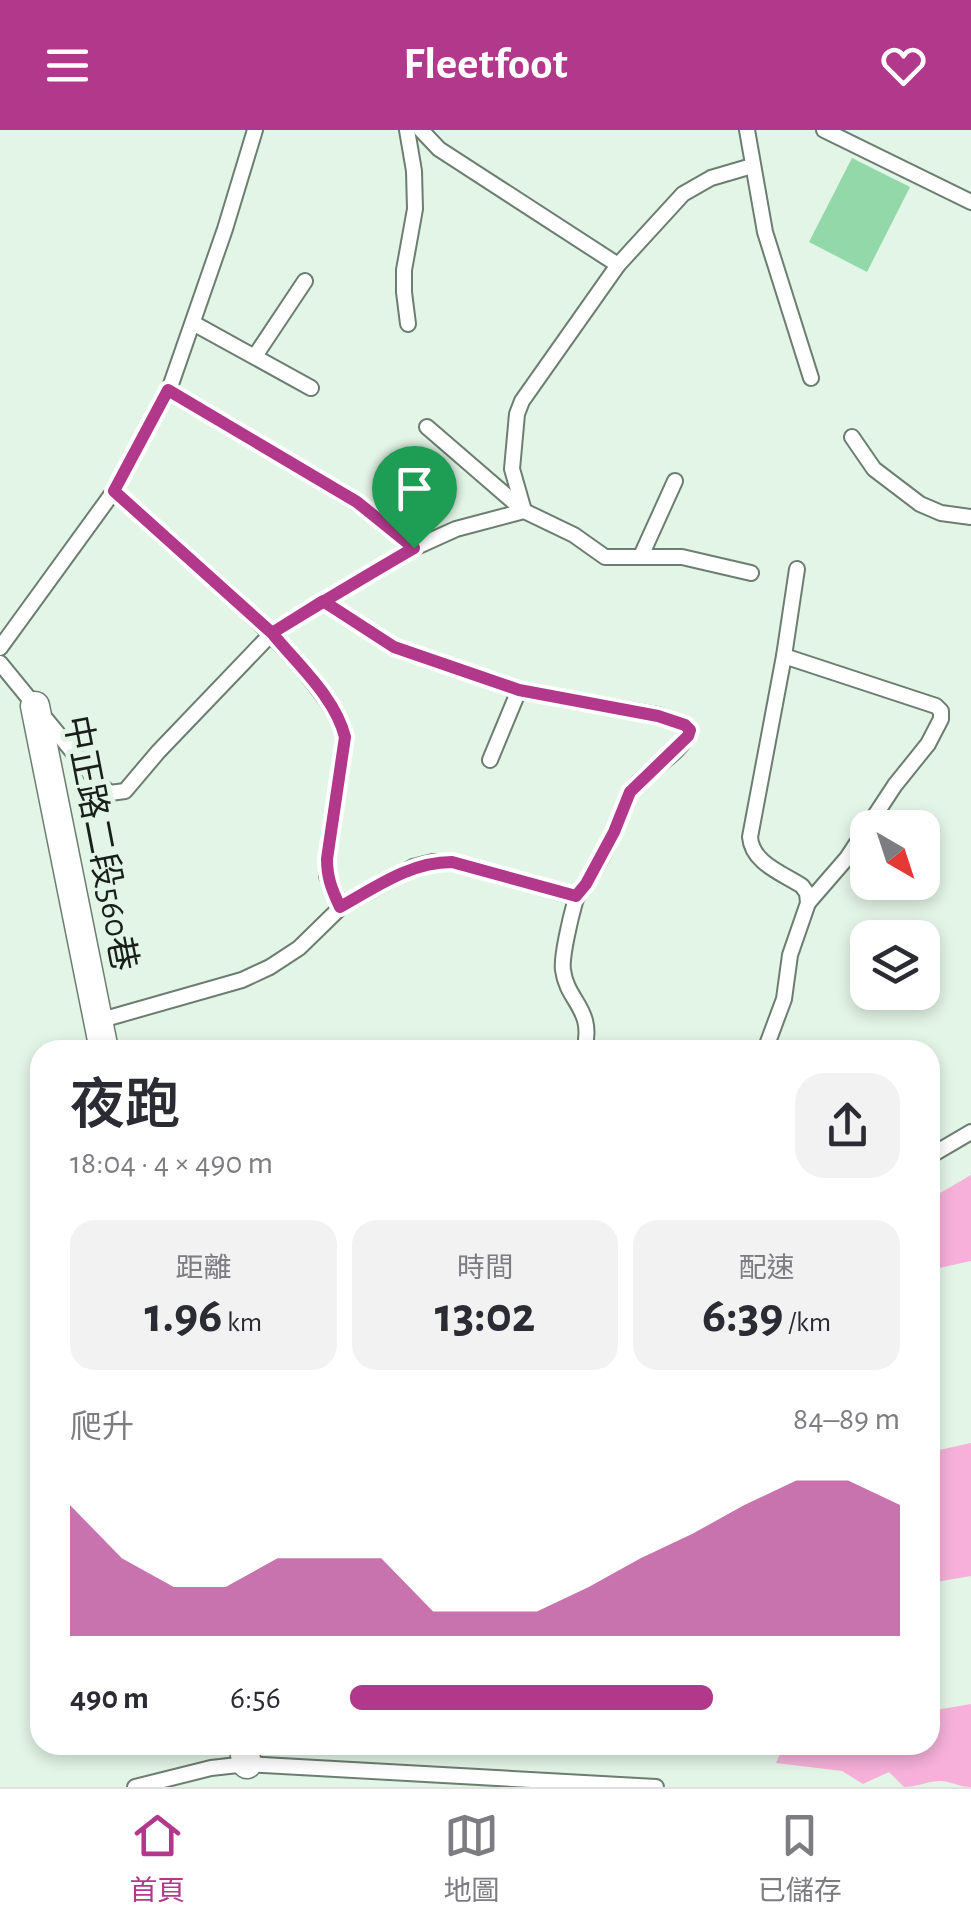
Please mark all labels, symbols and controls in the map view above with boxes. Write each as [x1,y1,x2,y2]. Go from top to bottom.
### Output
icon: menu [40,38,95,93]
icon: heart [876,38,931,93]
text: Fleetfoot [403,42,568,87]
pin [372,446,457,549]
icon: arrive [387,461,442,516]
street label: 中正路二段560巷 [58,712,143,974]
north arrow [850,810,940,900]
map controls [850,810,940,1010]
button: layers [850,920,940,1010]
button: share [795,1073,900,1178]
text: 夜跑 [70,1079,180,1134]
text: 18:04 · 4 × 490 m [70,1147,273,1179]
text: 距離 [175,1255,231,1283]
text: 時間 [457,1255,513,1283]
text: 配速 [739,1255,795,1283]
text: 1.96 [145,1291,222,1341]
text: 13:02 [435,1291,535,1341]
text: 6:39 [702,1291,783,1341]
text: km [222,1309,262,1337]
text: /km [783,1309,831,1337]
text: 84–89 m [793,1403,900,1435]
text: 爬升 [70,1411,134,1443]
text: 490 m [70,1682,149,1714]
text: 6:56 [230,1682,281,1714]
tab: 首頁 [129,1808,185,1909]
tab: 地圖 [443,1808,500,1909]
tab: 已儲存 [758,1808,842,1909]

